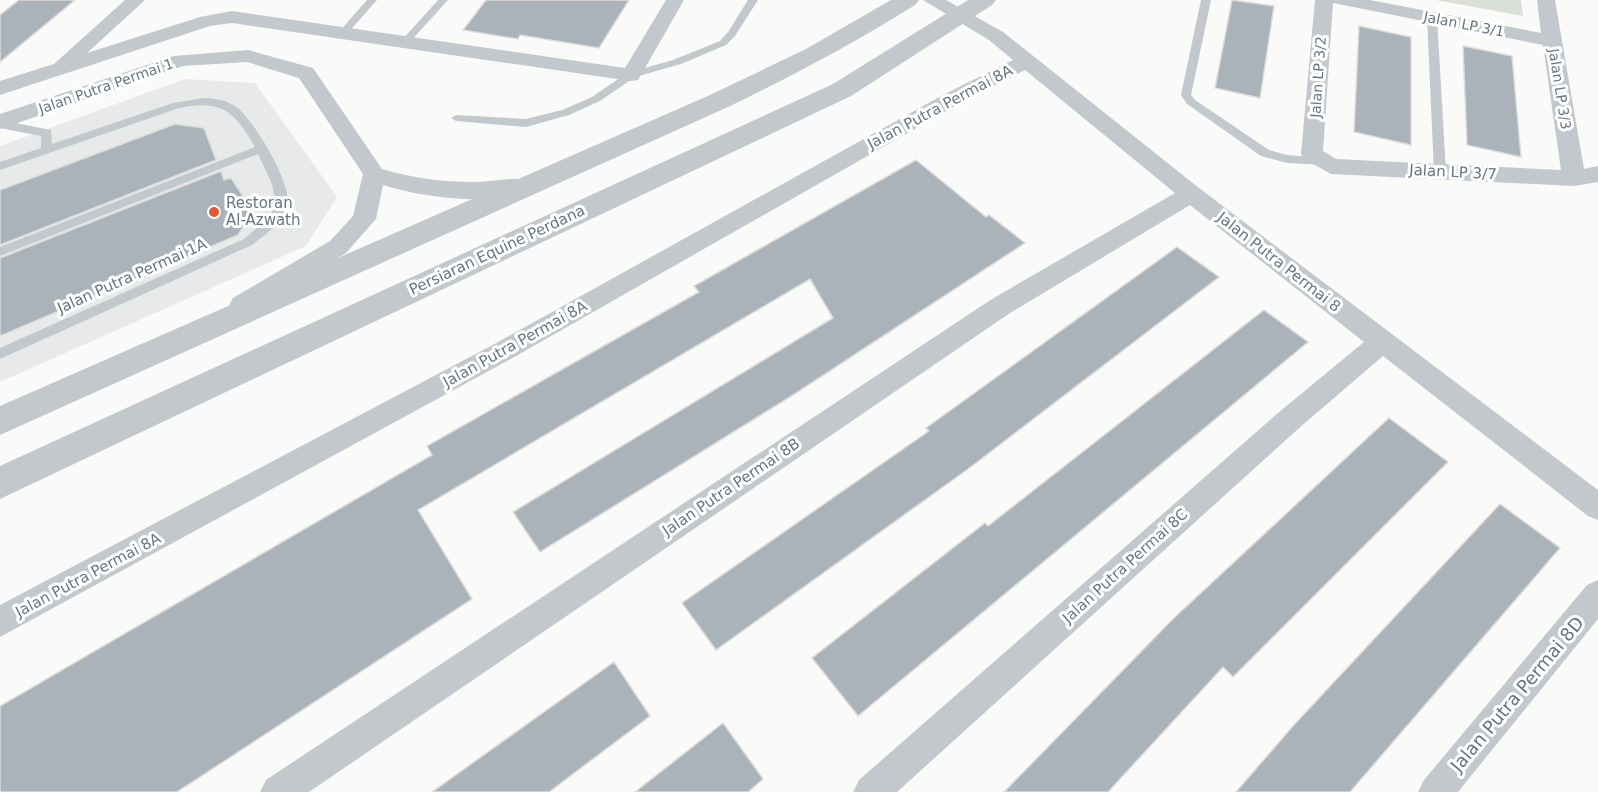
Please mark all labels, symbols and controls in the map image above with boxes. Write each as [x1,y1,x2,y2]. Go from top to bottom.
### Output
street label: Jalan LP 3/1 [1421,8,1506,40]
street label: Jalan LP 3/2 [1307,36,1329,119]
street label: Jalan LP 3/3 [1546,46,1574,131]
street label: Jalan Putra Permai 1 [36,55,175,117]
street label: Jalan Putra Permai 8A [863,61,1016,153]
street label: Jalan LP 3/7 [1408,161,1497,183]
place label: Restoran Al-Azwath [226,194,301,229]
street label: Persiaran Equine Perdana [406,201,588,299]
marker: Restoran Al-Azwath [207,205,221,219]
street label: Jalan Putra Permai 8 [1213,208,1344,316]
street label: Jalan Putra Permai 1A [54,235,210,318]
street label: Jalan Putra Permai 8A [439,297,591,392]
street label: Jalan Putra Permai 8B [658,434,803,540]
street label: Jalan Putra Permai 8C [1058,505,1191,628]
street label: Jalan Putra Permai 8A [11,529,164,621]
street label: Jalan Putra Permai 8D [1445,612,1588,776]

